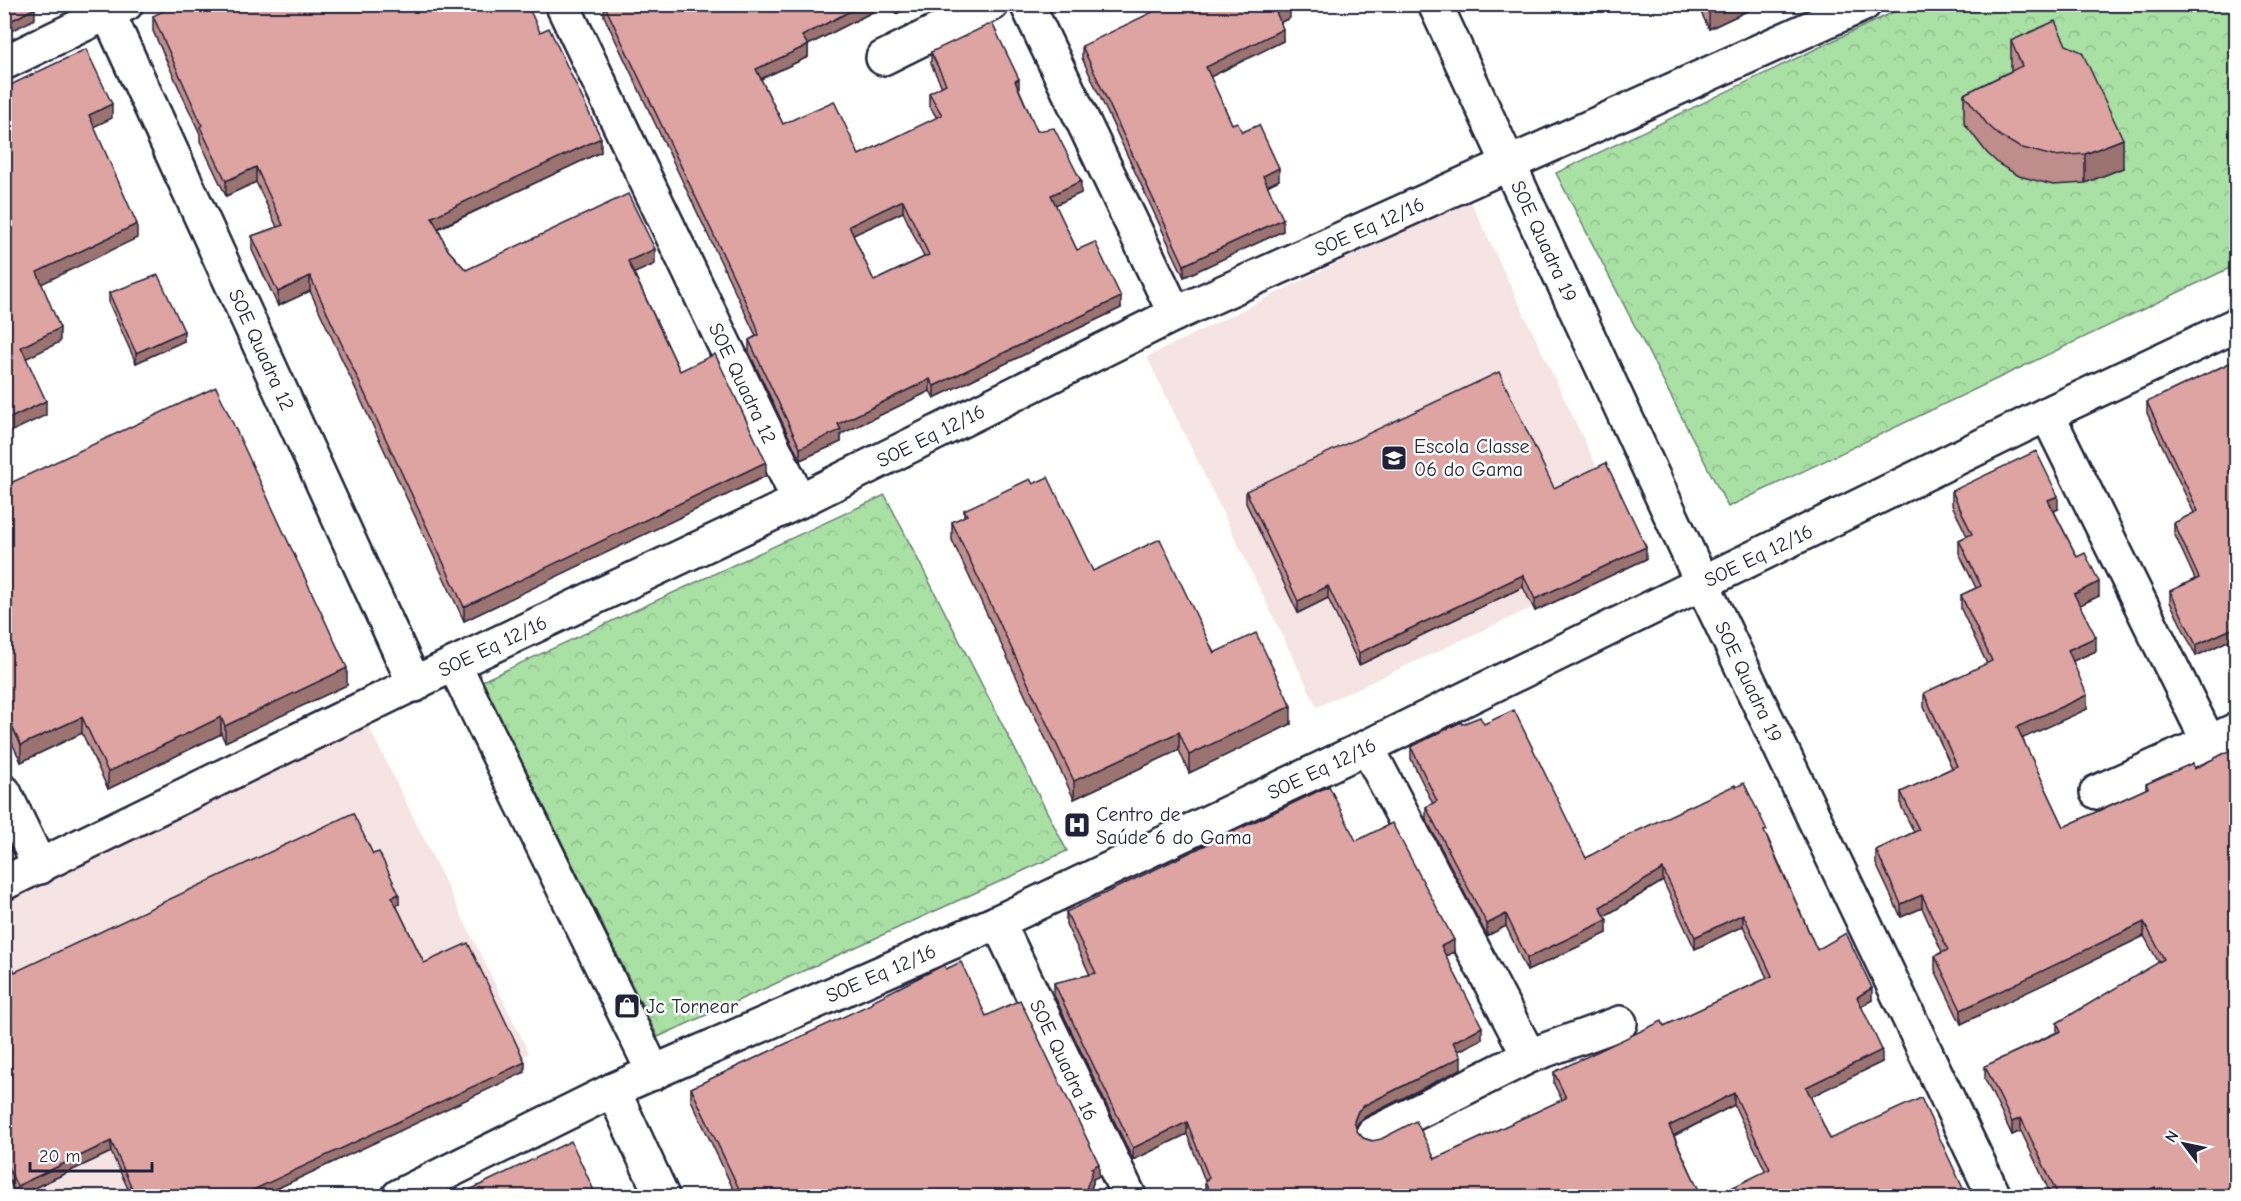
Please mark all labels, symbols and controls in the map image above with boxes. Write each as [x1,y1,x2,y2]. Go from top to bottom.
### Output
street label: SOE Quadra 19 [1506,177,1582,306]
street label: SOE Eq 12/16 [1311,192,1428,262]
street label: SOE Quadra 12 [224,286,299,414]
street label: SOE Quadra 12 [704,319,781,447]
street label: SOE Eq 12/16 [873,399,989,473]
place label: Escola Classe 06 do Gama [1414,435,1530,481]
school or university icon: Escola Classe 06 do Gama [1379,443,1409,473]
street label: SOE Eq 12/16 [1701,520,1816,592]
street label: SOE Eq 12/16 [435,611,551,682]
street label: SOE Quadra 19 [1710,618,1787,746]
street label: SOE Eq 12/16 [1264,733,1380,805]
place label: Centro de Saúde 6 do Gama [1096,803,1252,849]
hospital icon: Centro de Saúde 6 do Gama [1062,810,1092,840]
street label: SOE Eq 12/16 [822,940,940,1008]
shop icon: Jc Tornear [612,991,642,1021]
place label: Jc Tornear [646,995,738,1018]
street label: SOE Quadra 16 [1025,996,1102,1124]
north arrow [2154,1114,2214,1174]
text: N [2162,1127,2183,1146]
scale bar [30,1135,152,1173]
text: 20 m [39,1146,80,1167]

